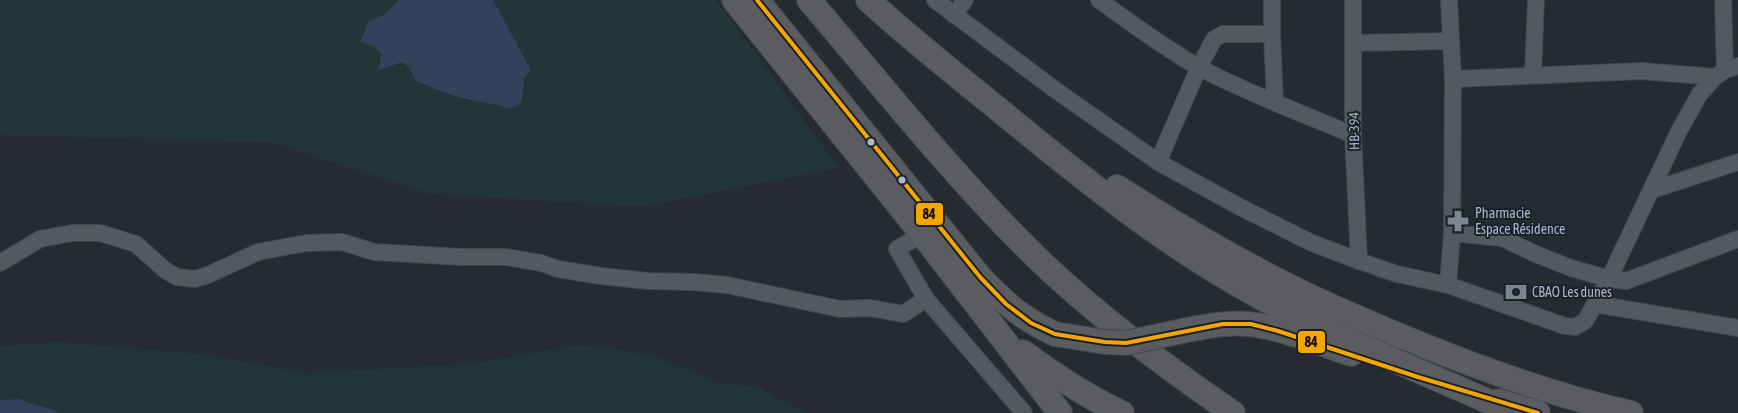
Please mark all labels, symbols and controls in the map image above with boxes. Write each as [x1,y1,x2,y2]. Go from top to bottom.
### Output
street label: HB-394 [1346,111,1362,150]
unlabelled marker [866,137,876,147]
unlabelled marker [897,175,907,185]
line badge: 84 [915,202,944,226]
place label: Pharmacie Espace Résidence [1475,205,1565,237]
text: 84 [922,206,936,222]
pharmacy icon: Pharmacie Espace Résidence [1445,208,1471,234]
bank icon: CBAO Les dunes [1503,279,1529,305]
place label: CBAO Les dunes [1532,284,1612,300]
line badge: 84 [1297,330,1326,354]
text: 84 [1304,334,1318,350]

